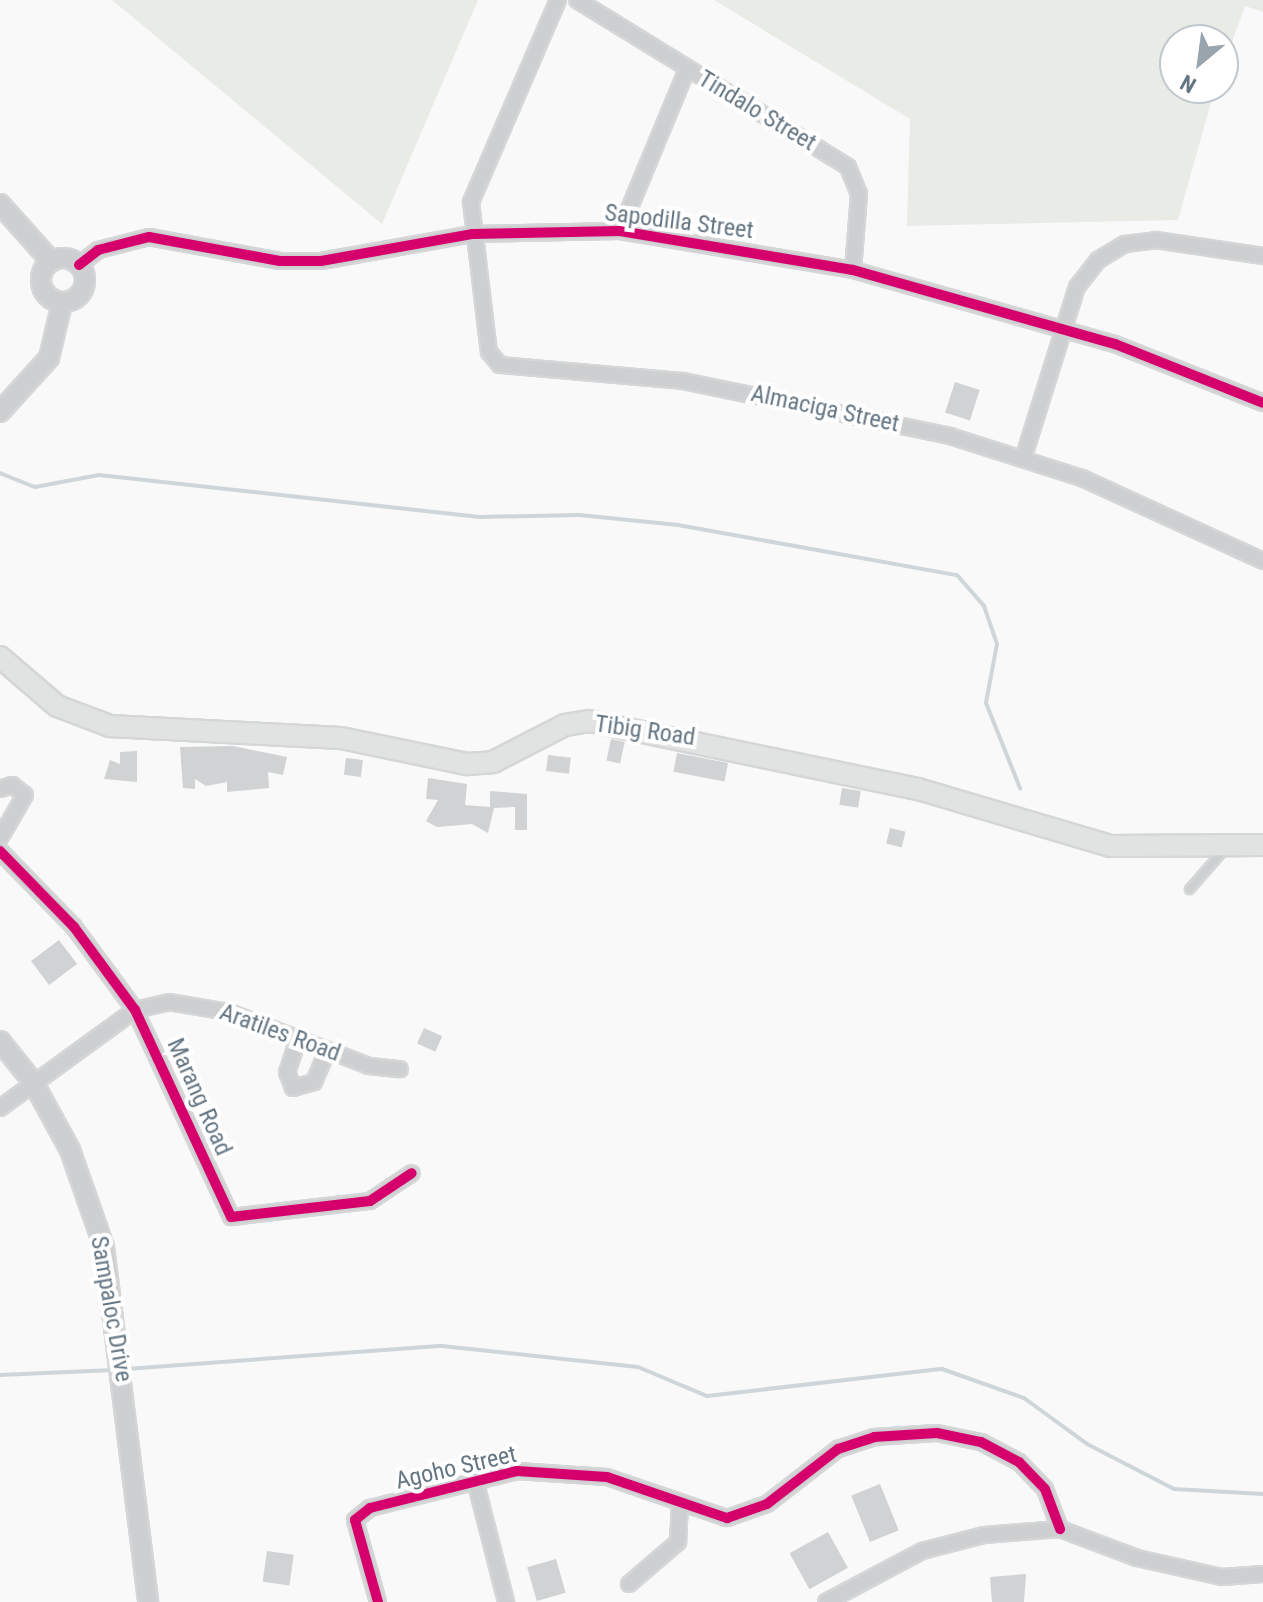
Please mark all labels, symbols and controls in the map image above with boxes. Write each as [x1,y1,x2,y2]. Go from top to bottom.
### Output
north arrow [1159,24,1239,104]
street label: Tindalo Street [693,65,821,157]
text: N [1176,69,1200,98]
street label: Sapodilla Street [603,199,755,245]
street label: Almaciga Street [748,379,902,439]
street label: Tibig Road [593,710,697,752]
street label: Aratiles Road [216,998,344,1068]
street label: Marang Road [160,1034,238,1160]
street label: Sampaloc Drive [84,1234,138,1384]
street label: Agoho Street [393,1440,519,1496]

